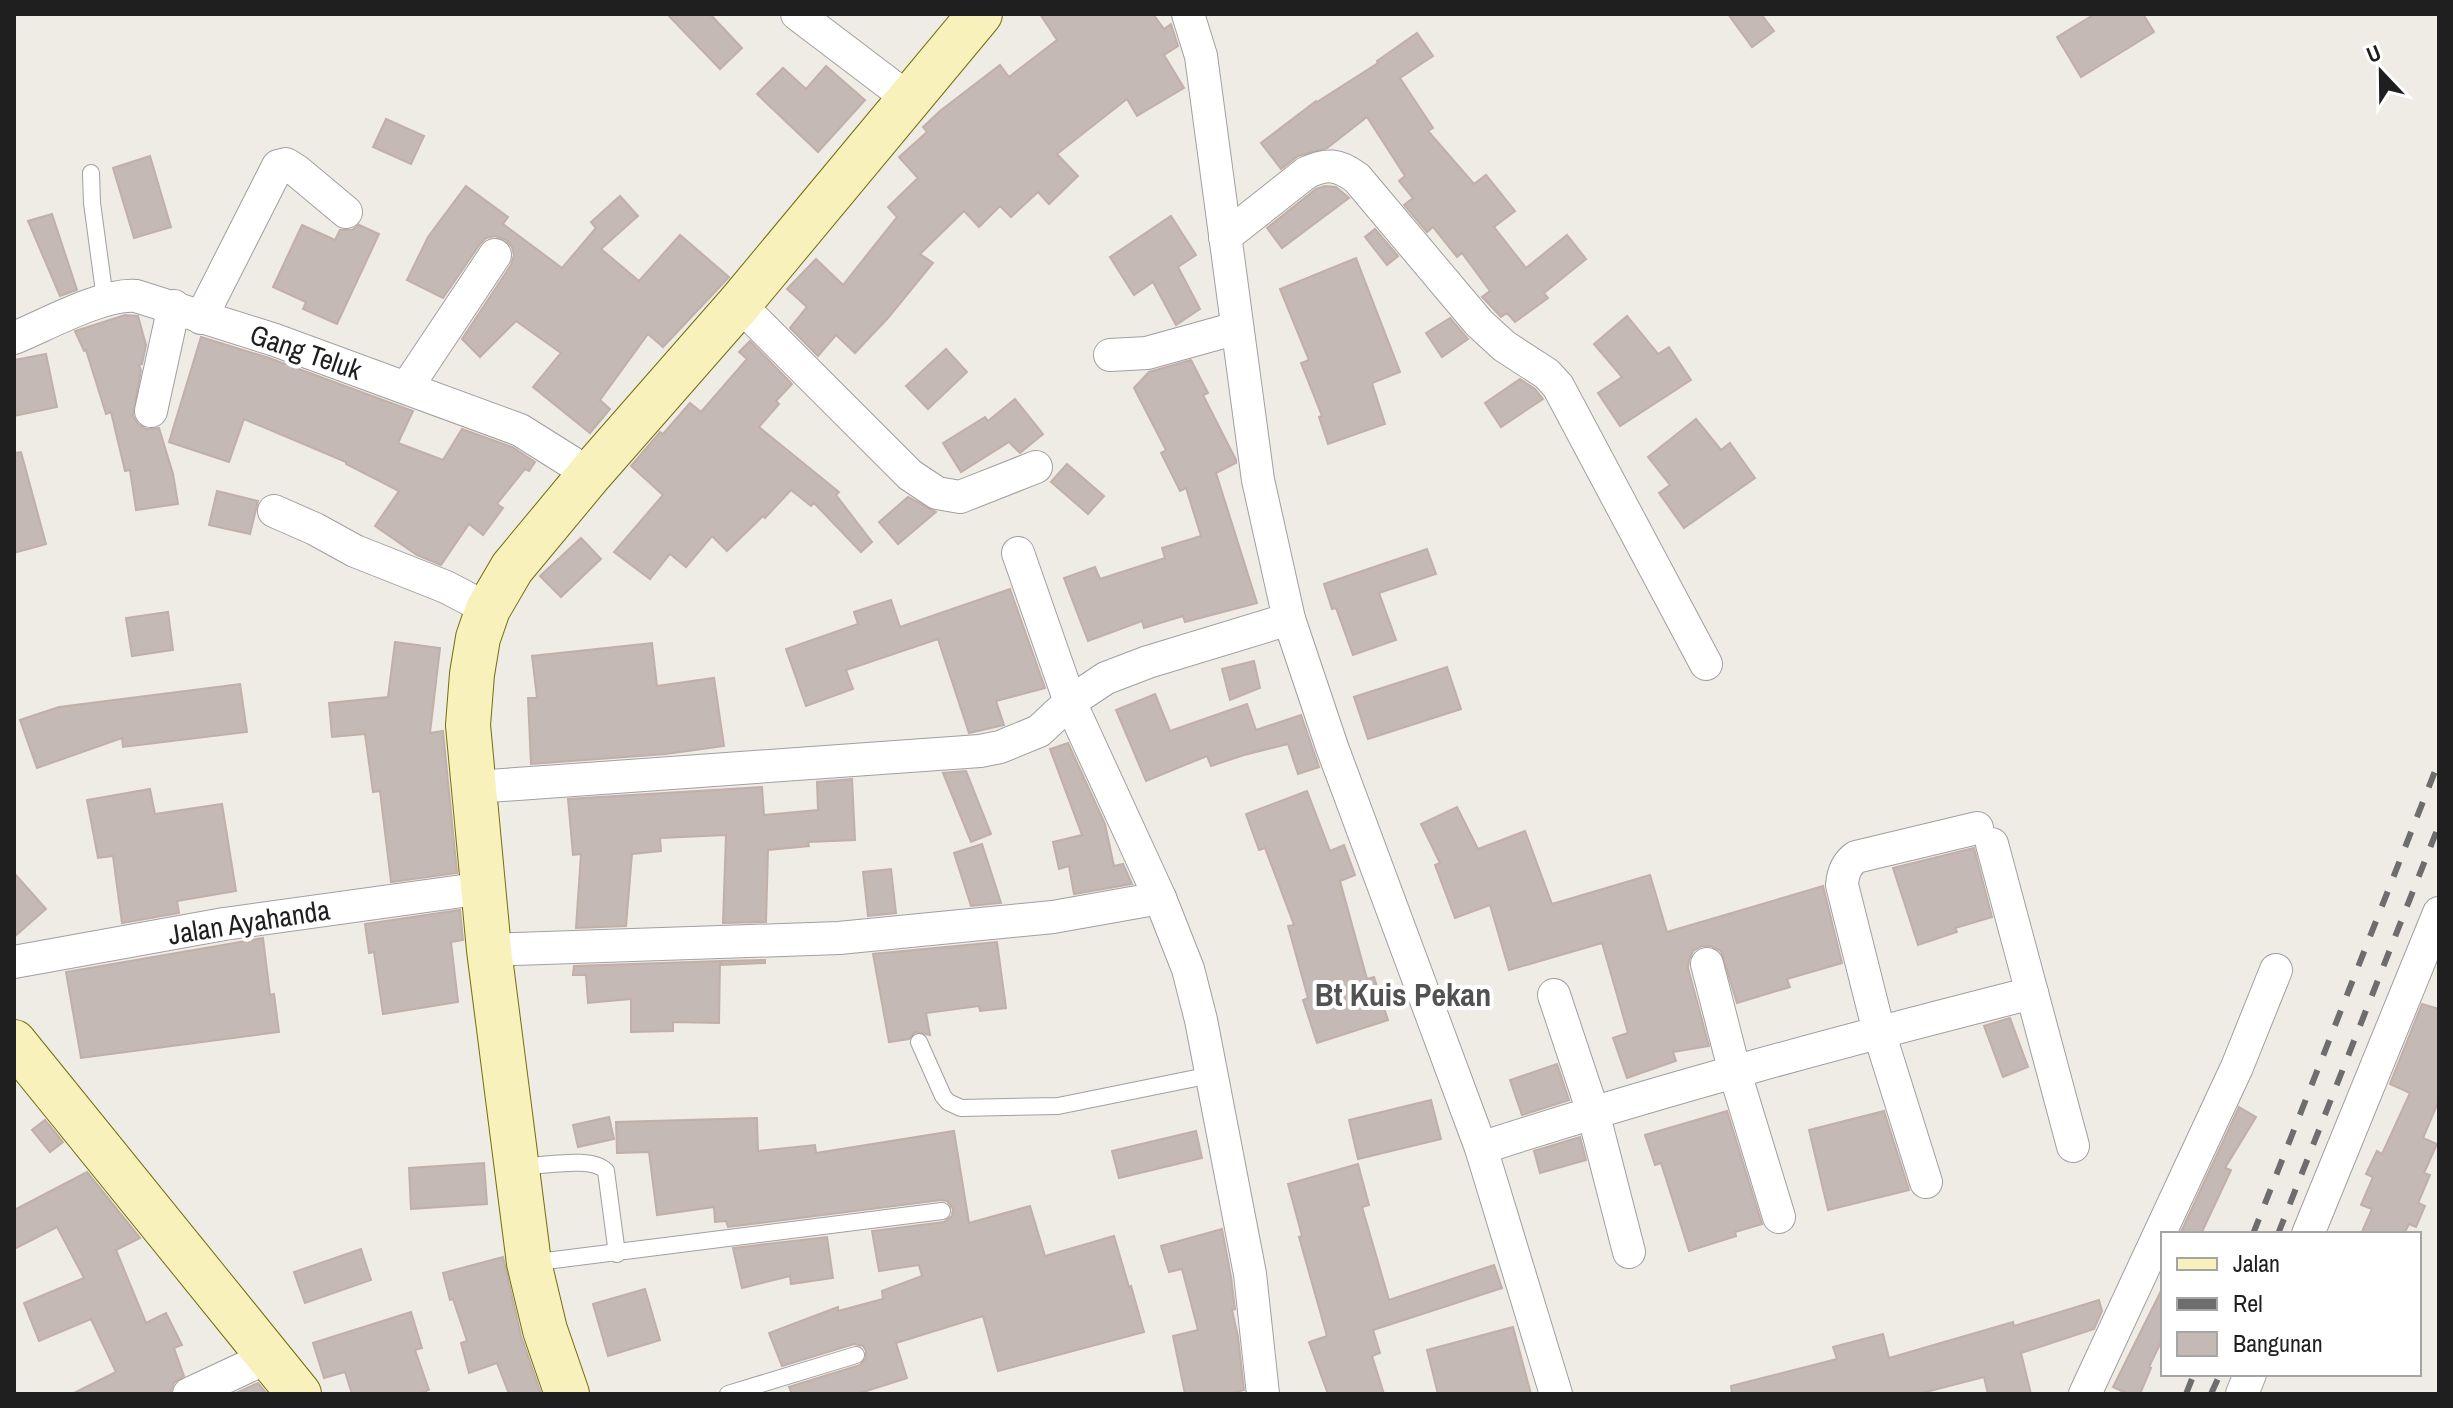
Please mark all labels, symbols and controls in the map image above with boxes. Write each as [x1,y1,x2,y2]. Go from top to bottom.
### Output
north arrow [2341,32,2421,112]
text: U [2362,37,2385,70]
street label: Gang Teluk [245,315,367,389]
street label: Jalan Ayahanda [166,890,333,954]
district label: Bt Kuis Pekan [1315,973,1491,1016]
legend [2161,1232,2421,1376]
text: Jalan [2233,1247,2280,1279]
text: Rel [2233,1287,2263,1319]
text: Bangunan [2233,1327,2323,1359]

